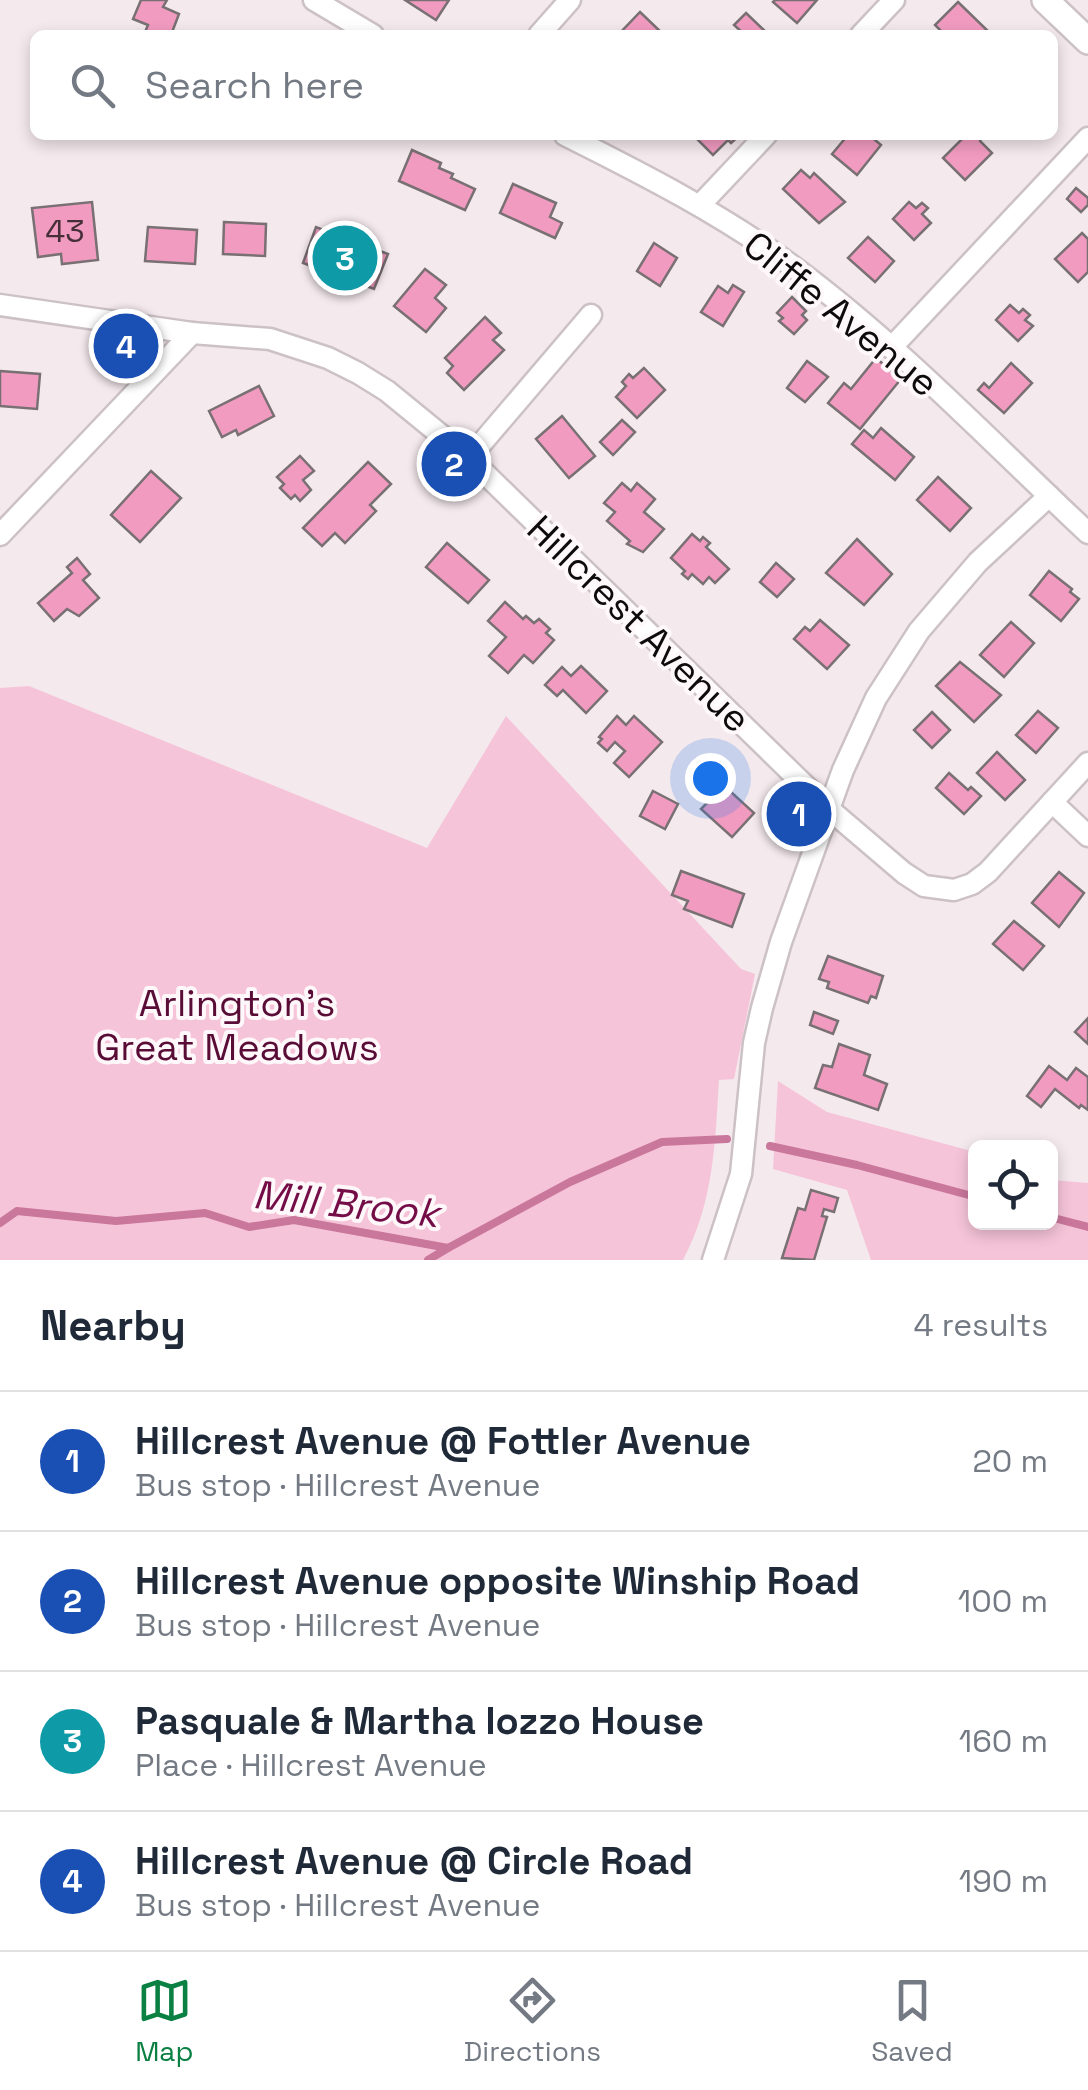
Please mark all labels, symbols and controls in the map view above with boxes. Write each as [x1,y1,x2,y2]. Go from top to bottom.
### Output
search box [30,30,1058,140]
icon: search [65,58,120,113]
text: Search here [145,61,364,109]
house number: 43 [45,211,85,251]
pin: 3 [312,220,378,296]
street label: Cliffe Avenue [734,221,948,407]
pin: 4 [94,308,158,384]
pin: 2 [422,426,486,502]
street label: Hillcrest Avenue [517,505,761,743]
your location [685,753,736,804]
pin: 1 [766,776,832,852]
park label: Arlington's Great Meadows [95,979,379,1071]
map controls [968,1140,1058,1230]
button: locate [968,1140,1058,1230]
water label: Mill Brook [251,1169,446,1240]
text: Nearby [40,1299,186,1352]
text: 4 results [913,1305,1048,1345]
text: Hillcrest Avenue @ Fottler Avenue [135,1417,751,1465]
text: 1 [65,1441,80,1481]
text: 20 m [972,1441,1048,1481]
text: Bus stop · Hillcrest Avenue [135,1465,540,1505]
text: Hillcrest Avenue opposite Winship Road [135,1557,860,1605]
text: 2 [63,1581,82,1621]
text: 100 m [958,1581,1048,1621]
text: Bus stop · Hillcrest Avenue [135,1605,540,1645]
text: Pasquale & Martha Iozzo House [135,1697,704,1745]
text: 3 [63,1721,82,1761]
text: 160 m [959,1721,1048,1761]
text: Place · Hillcrest Avenue [135,1745,487,1785]
text: Hillcrest Avenue @ Circle Road [135,1837,693,1885]
text: 4 [62,1861,83,1901]
text: 190 m [959,1861,1048,1901]
text: Bus stop · Hillcrest Avenue [135,1885,540,1925]
tab: Map [135,1973,193,2069]
tab: Directions [464,1973,601,2069]
tab: Saved [871,1973,953,2069]

